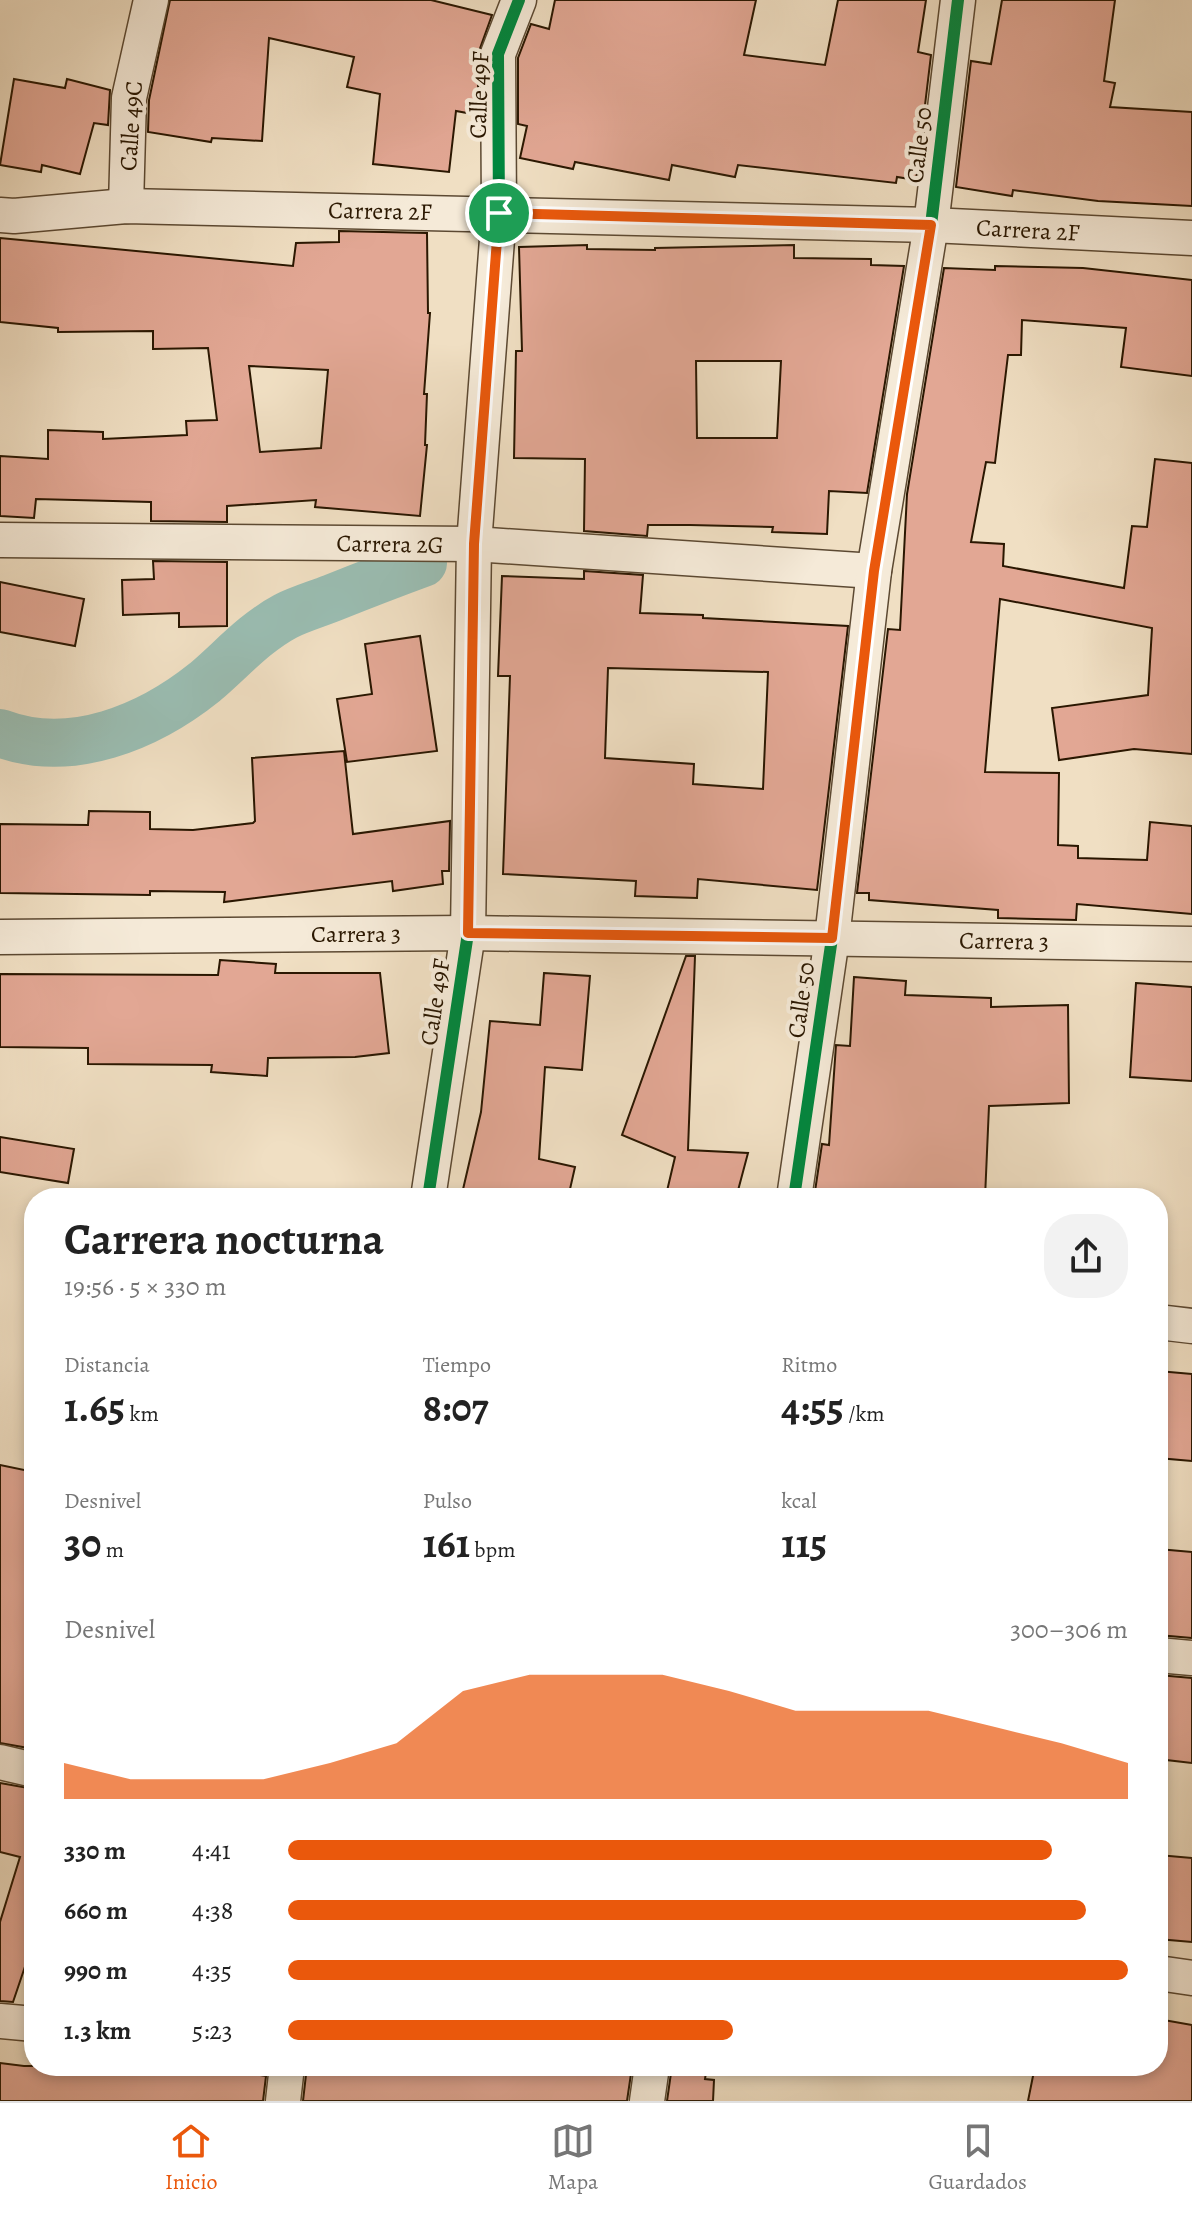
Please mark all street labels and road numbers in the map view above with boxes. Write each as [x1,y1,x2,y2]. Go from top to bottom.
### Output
street label: Calle 49F [461,51,497,139]
street label: Calle 49C [112,80,150,172]
street label: Calle 50 [898,105,940,185]
street label: Carrera 2F [328,194,432,228]
street label: Carrera 2F [975,211,1081,249]
street label: Carrera 2G [336,527,444,561]
street label: Carrera 3 [311,918,401,950]
street label: Carrera 3 [959,924,1049,958]
street label: Calle 49F [412,956,458,1048]
street label: Calle 50 [780,960,822,1040]

